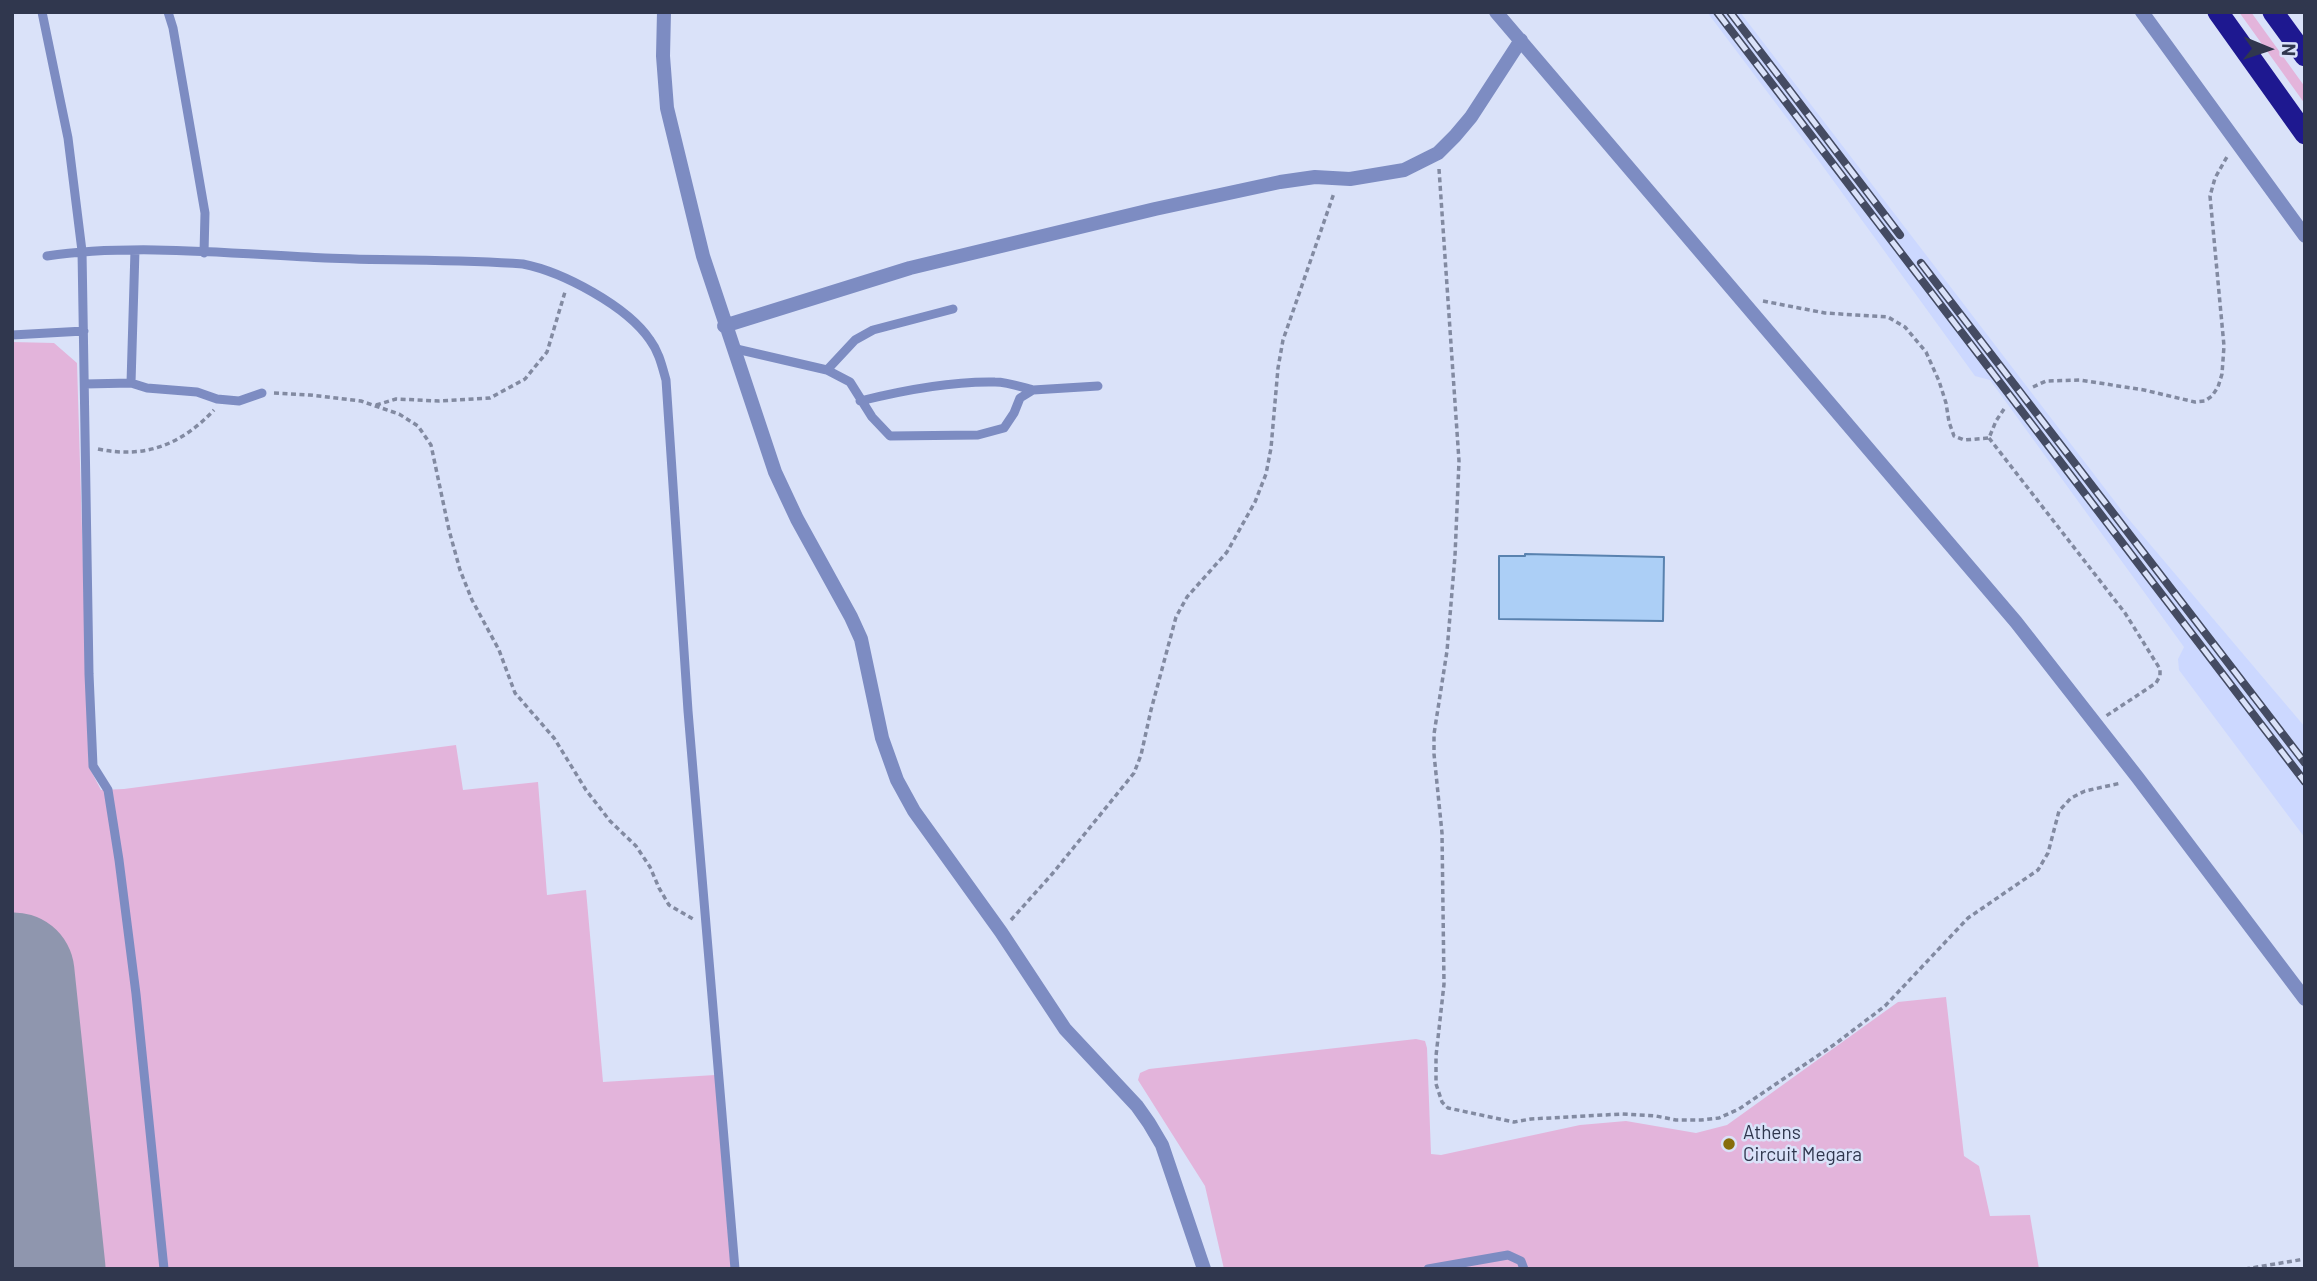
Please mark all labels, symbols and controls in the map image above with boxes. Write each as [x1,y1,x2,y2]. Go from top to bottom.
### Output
north arrow [2233,14,2303,84]
text: N [2278,43,2301,56]
place label: Athens Circuit Megara [1743,1122,1862,1166]
marker: Athens Circuit Megara [1721,1136,1737,1152]

